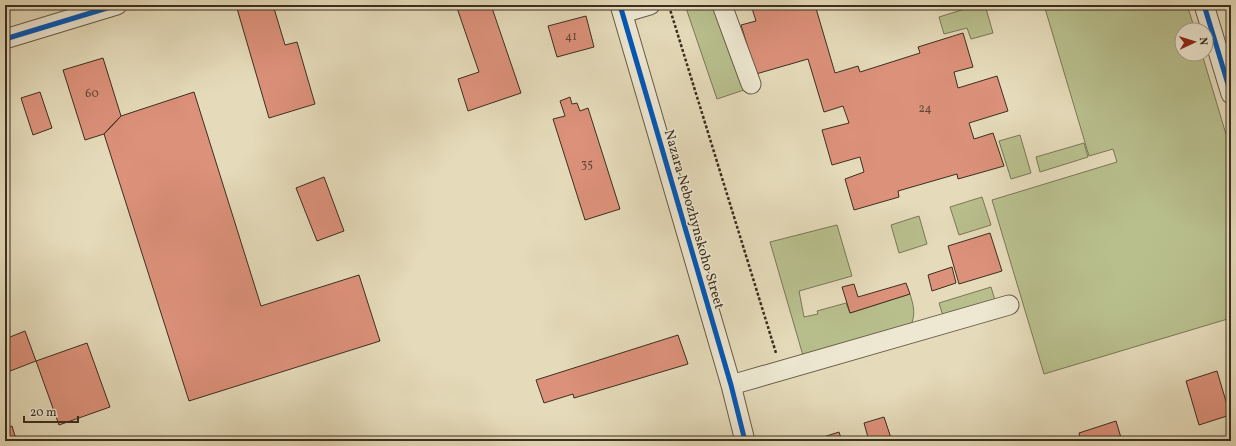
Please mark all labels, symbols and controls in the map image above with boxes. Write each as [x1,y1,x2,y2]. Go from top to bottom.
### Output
north arrow [1174,22,1214,62]
house number: 41 [565,29,577,45]
text: N [1195,37,1210,46]
house number: 60 [85,86,99,102]
house number: 24 [918,101,932,117]
street label: Nazara Nebozhynskoho Street [659,127,728,311]
house number: 35 [581,157,593,173]
scale bar [24,398,78,424]
text: 20 m [30,405,57,421]

